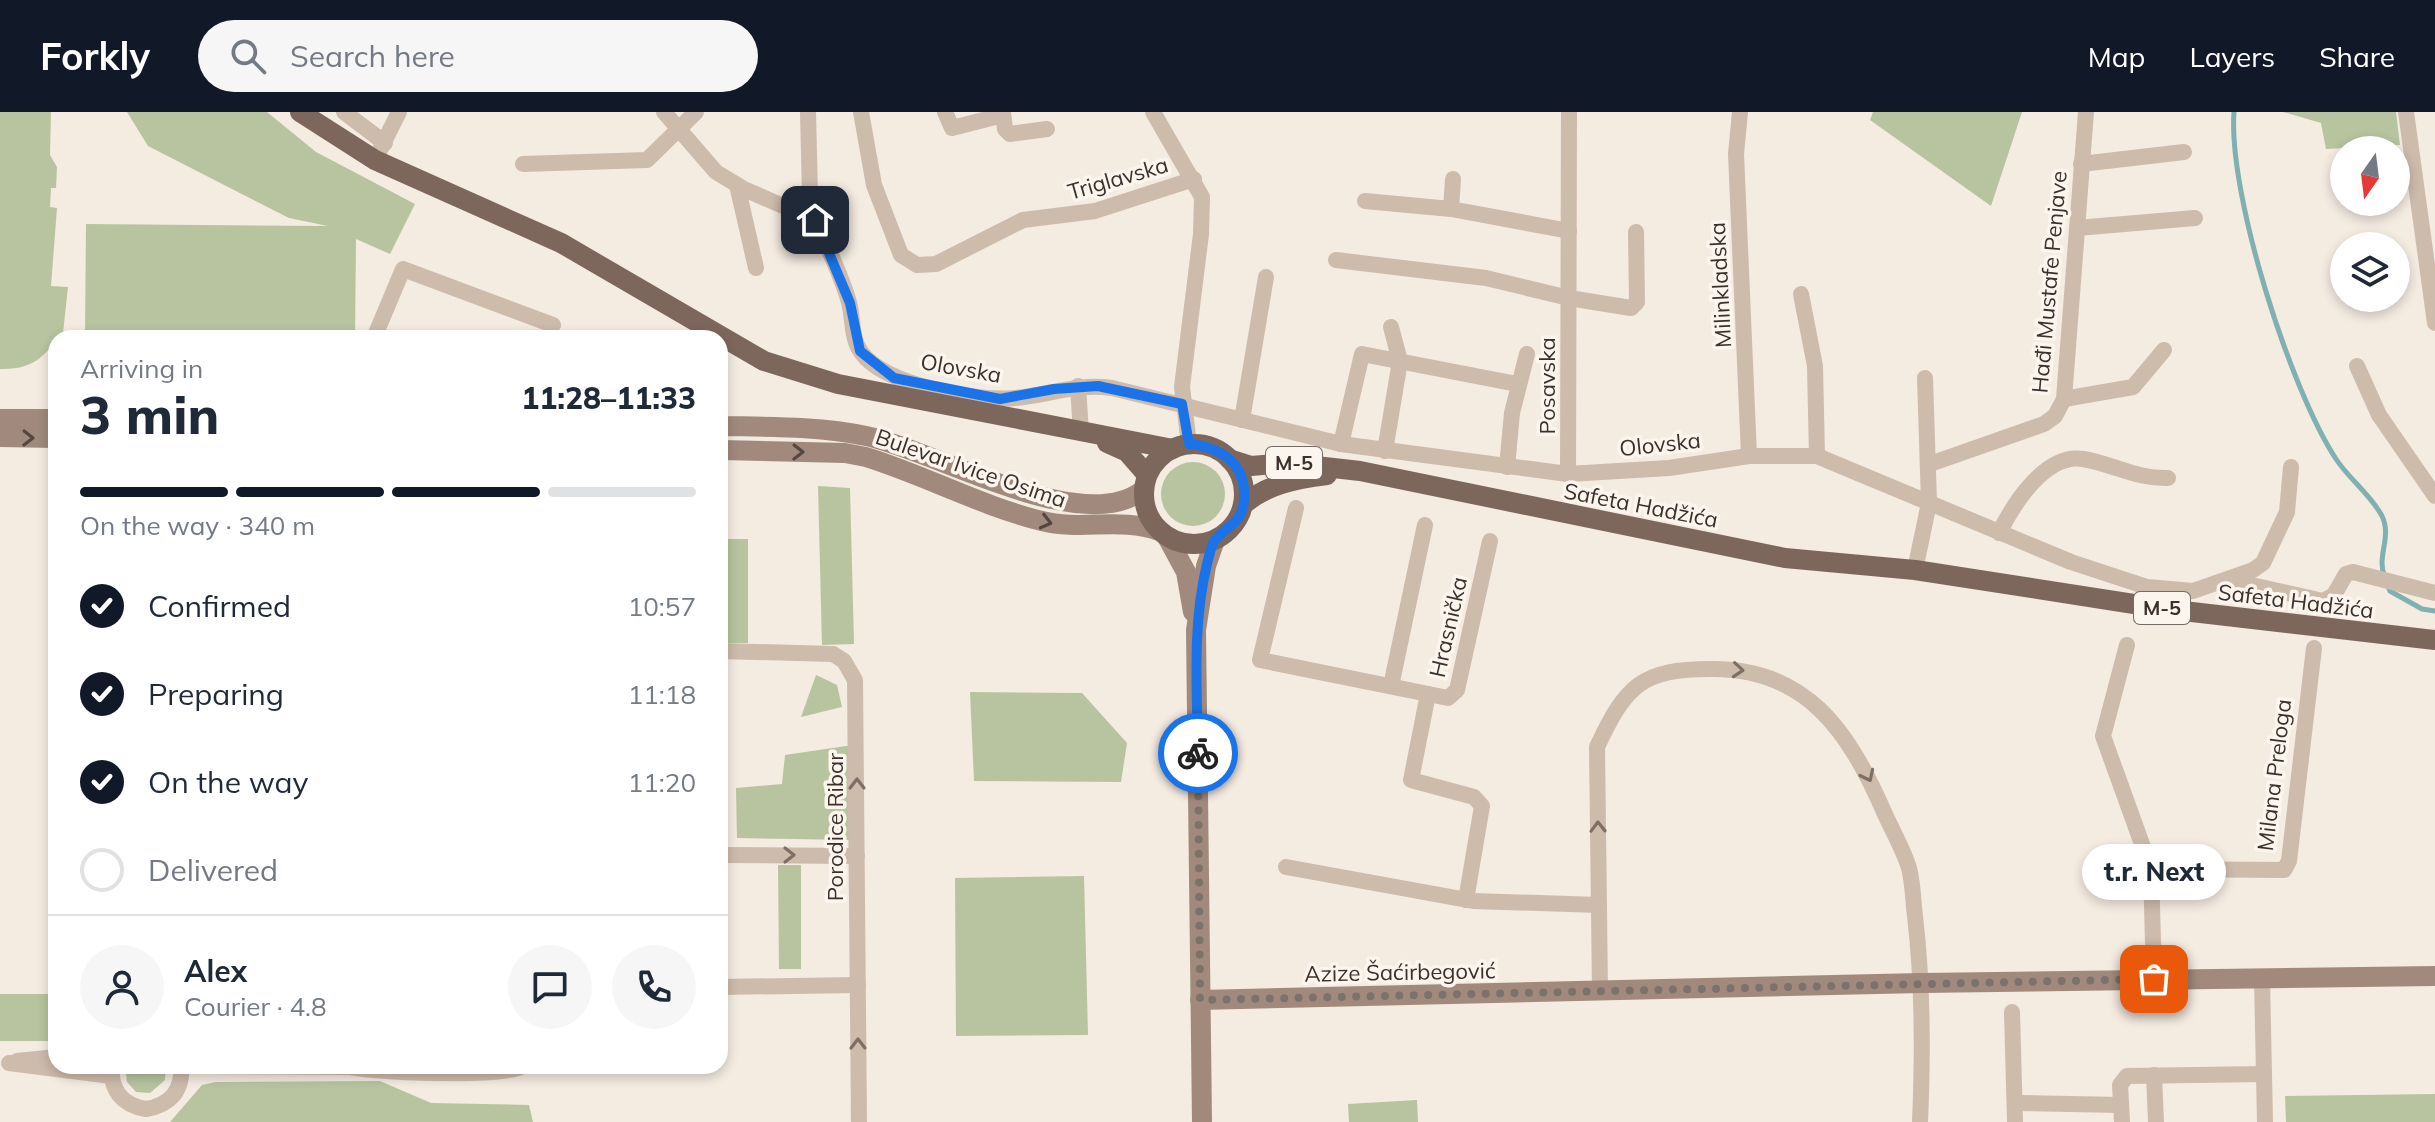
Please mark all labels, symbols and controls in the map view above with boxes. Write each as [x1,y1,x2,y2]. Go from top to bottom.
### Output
search box [198,20,758,92]
text: Forkly [40,32,150,80]
icon: search [226,34,270,78]
text: Search here [290,37,455,75]
text: Map [2088,39,2145,74]
text: Layers [2189,39,2275,74]
text: Share [2319,39,2395,74]
north arrow [2330,136,2410,216]
map controls [2330,136,2410,312]
street label: Triglavska [1065,150,1171,206]
street label: Hađi Mustafe Penjave [2025,170,2073,394]
pin [781,186,849,254]
icon: home [793,198,837,242]
street label: Milinkladska [1703,221,1737,349]
button: layers [2330,232,2410,312]
street label: Posavska [1533,337,1561,435]
street label: Olovska [918,347,1004,389]
text: Arriving in [80,352,203,385]
text: 11:28–11:33 [521,379,696,417]
text: 3 min [80,382,219,447]
street label: Bulevar Ivice Osima [872,422,1070,514]
street label: Olovska [1618,426,1702,462]
one-way arrow [22,429,35,446]
one-way arrow [792,443,805,460]
road number: M-5 [1266,447,1322,479]
street label: Safeta Hadžića [1561,476,1721,534]
text: On the way · 340 m [80,509,315,542]
one-way arrow [1039,512,1052,529]
street label: Hrasnička [1423,574,1473,680]
street label: Safeta Hadžića [2217,578,2375,624]
icon: check [80,584,124,628]
text: Confirmed [148,587,291,625]
text: 10:57 [628,590,696,623]
road number: M-5 [2134,592,2190,624]
one-way arrow [1732,661,1745,678]
icon: check [80,672,124,716]
text: Preparing [148,675,284,713]
text: 11:18 [628,678,696,711]
street label: Milana Preloga [2251,698,2297,852]
courier [1158,713,1238,793]
icon: bike [1176,731,1220,775]
street label: Porodice Ribar [821,753,849,901]
icon: check [80,760,124,804]
text: On the way [148,763,308,801]
text: 11:20 [628,766,696,799]
one-way arrow [1858,767,1873,782]
one-way arrow [848,777,866,790]
one-way arrow [1589,820,1607,833]
callout: t.r. Next [2082,843,2226,899]
one-way arrow [783,846,796,864]
text: Delivered [148,851,278,889]
text: t.r. Next [2104,855,2204,888]
button: person [80,945,164,1029]
button: chat [508,945,592,1029]
button: phone [612,945,696,1029]
pin [2120,945,2188,1013]
text: Alex [184,952,247,990]
street label: Azize Šaćirbegović [1304,956,1496,988]
icon: bag [2132,957,2176,1001]
text: Courier · 4.8 [184,990,327,1023]
one-way arrow [849,1037,867,1050]

